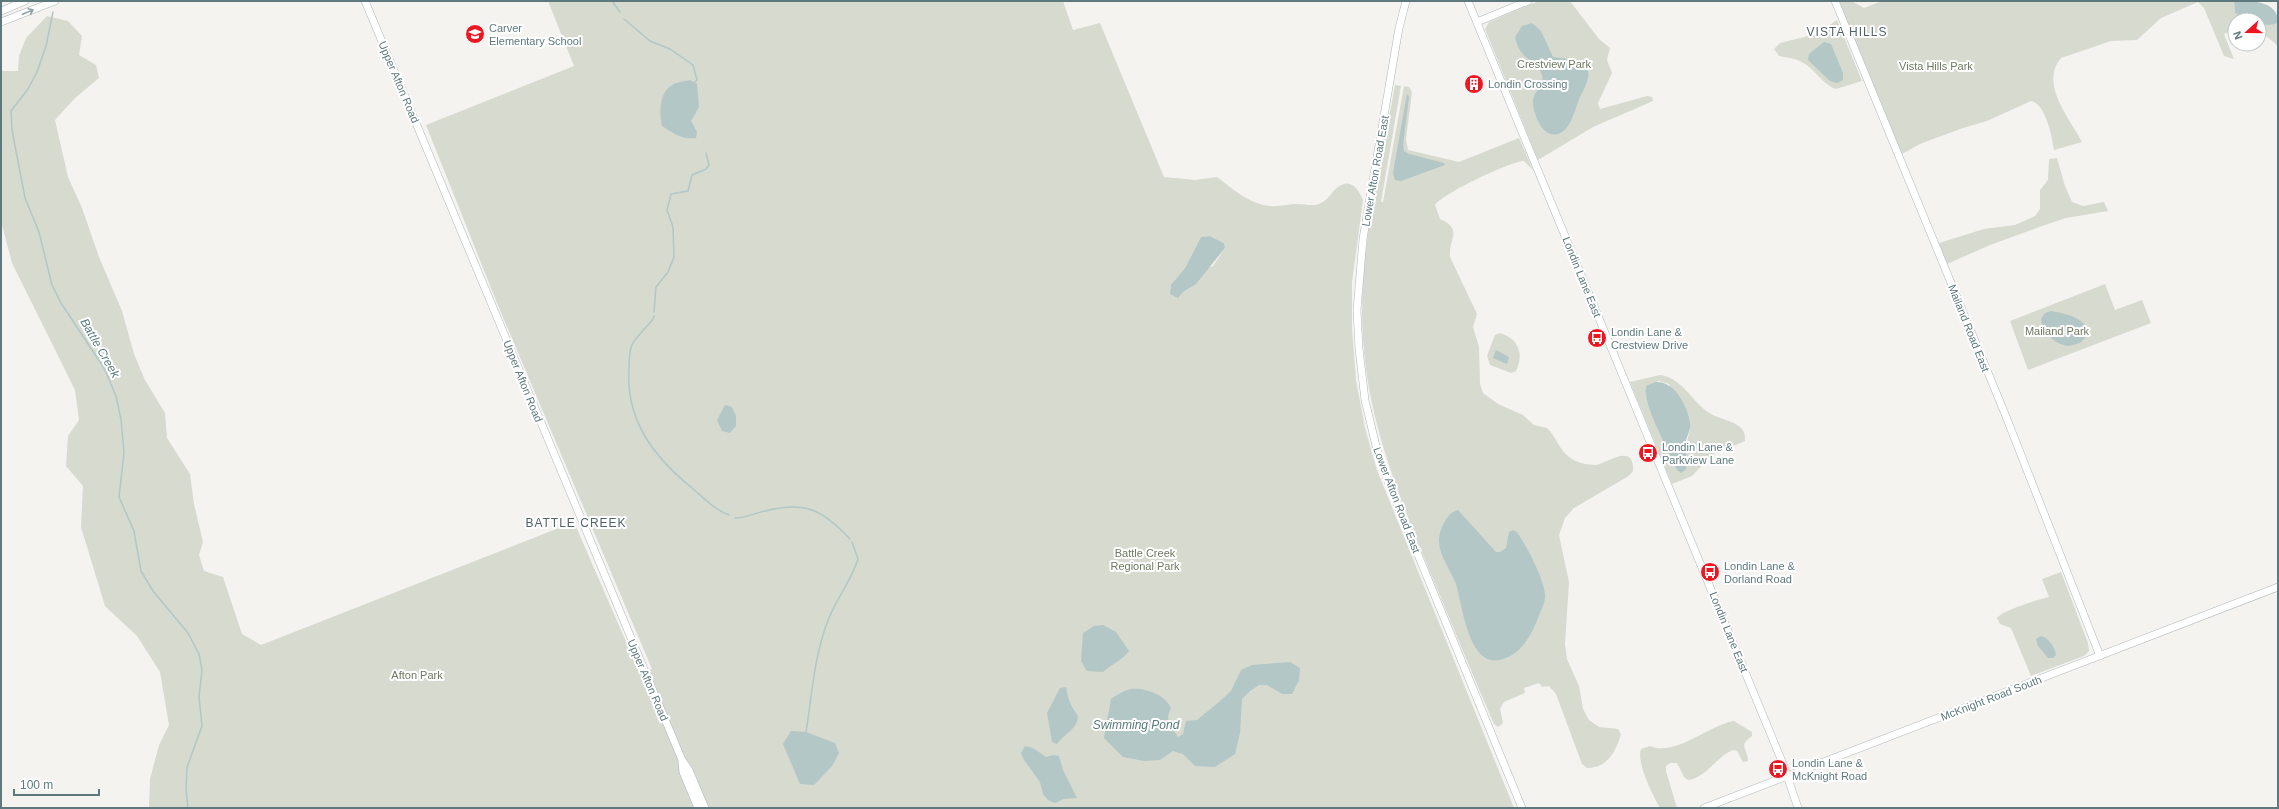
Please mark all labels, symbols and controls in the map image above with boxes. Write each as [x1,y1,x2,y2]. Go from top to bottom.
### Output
one-way arrow [21,7,33,15]
north arrow [2227,12,2267,52]
place label: Carver Elementary School [489,22,581,47]
school or university icon: Carver Elementary School [464,23,486,45]
district label: VISTA HILLS [1807,25,1887,39]
text: N [2231,30,2245,41]
street label: Upper Afton Road [376,39,422,125]
park label: Crestview Park [1517,58,1591,70]
park label: Vista Hills Park [1899,60,1973,72]
building icon: Londin Crossing [1463,73,1485,95]
place label: Londin Crossing [1488,78,1568,90]
street label: Lower Afton Road East [1359,115,1391,227]
street label: Londin Lane East [1560,235,1604,319]
street label: Mailand Road East [1946,283,1992,373]
water label: Battle Creek [77,316,123,381]
park label: Mailand Park [2025,325,2090,337]
place label: Londin Lane & Crestview Drive [1611,326,1688,351]
bus stop icon: Londin Lane & Crestview Drive [1586,327,1608,349]
street label: Upper Afton Road [501,338,545,424]
place label: Londin Lane & Parkview Lane [1662,441,1734,466]
bus stop icon: Londin Lane & Parkview Lane [1637,442,1659,464]
street label: Lower Afton Road East [1371,445,1423,555]
district label: BATTLE CREEK [525,516,627,530]
park label: Battle Creek Regional Park [1110,547,1180,572]
place label: Londin Lane & Dorland Road [1724,560,1796,585]
bus stop icon: Londin Lane & Dorland Road [1699,561,1721,583]
street label: Londin Lane East [1707,590,1751,674]
street label: Upper Afton Road [625,637,671,723]
park label: Afton Park [391,669,443,681]
street label: McKnight Road South [1939,673,2043,723]
water label: Swimming Pond [1093,718,1180,732]
place label: Londin Lane & McKnight Road [1792,757,1867,782]
bus stop icon: Londin Lane & McKnight Road [1767,758,1789,780]
scale bar [14,771,99,797]
text: 100 m [20,778,53,792]

